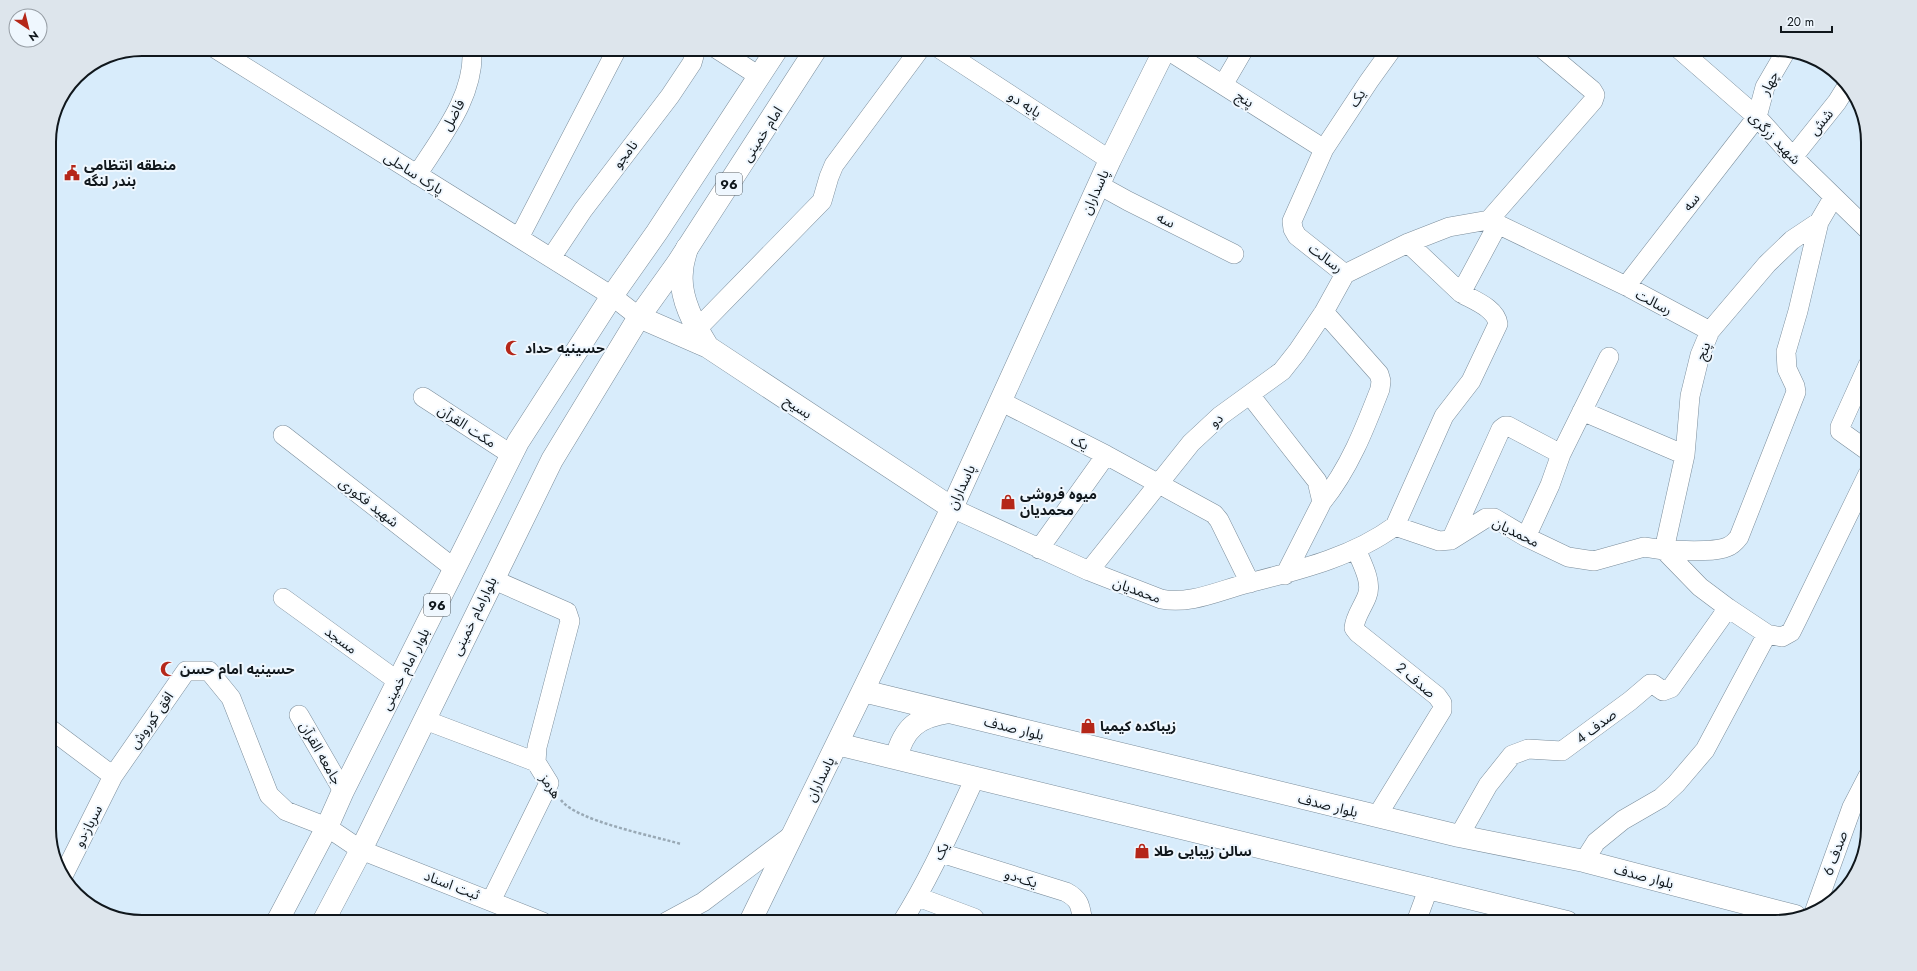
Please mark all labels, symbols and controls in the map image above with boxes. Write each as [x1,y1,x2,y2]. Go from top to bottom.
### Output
north arrow [8,8,48,48]
scale bar [1781,8,1832,34]
text: 20 m [1787,13,1814,31]
text: N [26,27,42,45]
street label: چهار [1754,68,1783,99]
street label: یک [1344,85,1370,111]
street label: پایه دو [1004,86,1046,122]
street label: پنج [1232,86,1258,113]
street label: فاضل [436,96,470,134]
street label: امام خمینی [737,102,788,166]
street label: شش [1804,105,1838,139]
street label: شهید زرگری [1745,107,1805,169]
street label: نامجو [608,136,642,172]
street label: پارک ساحلی [380,147,448,199]
place label: منطقه انتظامی بندر لنگه [84,155,176,191]
public building icon: منطقه انتظامی بندر لنگه [63,164,81,182]
street label: پاسداران [1076,166,1114,218]
road number: 96 [716,173,742,195]
street label: سه [1678,189,1704,215]
street label: سه [1154,207,1178,233]
street label: رسالت [1305,238,1347,278]
street label: رسالت [1632,284,1676,320]
place label: حسینیه حداد [525,338,605,358]
mosque icon: حسینیه حداد [504,339,522,357]
street label: پنج [1691,339,1716,363]
street label: بسیح [779,390,816,425]
street label: مکت القرآن [434,400,500,452]
street label: دو [1205,408,1228,432]
street label: یک [1068,429,1092,455]
street label: پاسداران [942,461,980,513]
street label: شهید فکوری [335,472,403,532]
place label: میوه فروشی محمدیان [1020,484,1097,520]
shop icon: میوه فروشی محمدیان [999,493,1017,511]
street label: محمدیان [1489,512,1543,552]
street label: محمدیان [1110,572,1164,608]
street label: بلوارامام خمینی [446,573,503,659]
road number: 96 [424,594,450,616]
street label: مسجد [321,621,361,659]
street label: بلوار امام خمینی [376,624,435,714]
street label: صدف 2 [1392,658,1440,703]
place label: حسینیه امام حسن [180,659,295,680]
mosque icon: حسینیه امام حسن [159,660,177,678]
street label: افق کوروش [124,687,178,753]
street label: صدف 4 [1572,704,1621,748]
street label: بلوار صدف [982,711,1046,745]
place label: زیباکده کیمیا [1100,716,1176,736]
shop icon: زیباکده کیمیا [1079,717,1097,735]
street label: جامعه القرآن [295,718,347,788]
street label: پاسداران [801,753,840,805]
street label: هرمز [535,769,567,802]
street label: بلوار صدف [1296,788,1360,822]
street label: سرباز-دو [69,801,107,851]
street label: صدف 6 [1818,828,1852,878]
street label: یک [928,839,954,863]
place label: سالن زیبایی طلا [1154,841,1252,861]
shop icon: سالن زیبایی طلا [1133,842,1151,860]
street label: بلوار صدف [1612,858,1676,894]
street label: یک-دو [1002,864,1040,892]
street label: ثبت اسناد [421,865,483,905]

